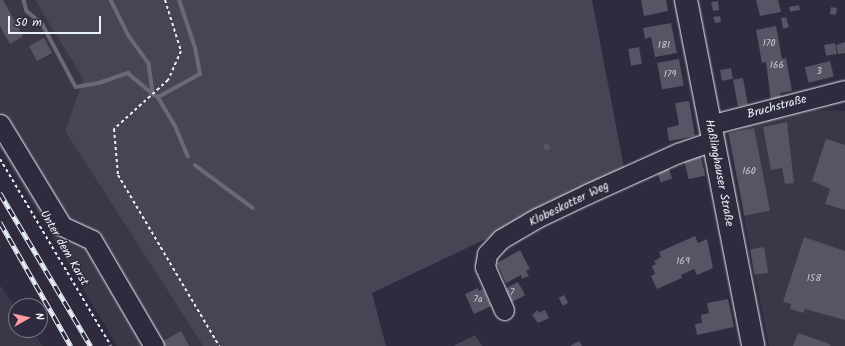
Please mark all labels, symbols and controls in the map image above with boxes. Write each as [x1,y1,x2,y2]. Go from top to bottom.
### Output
scale bar [10,8,103,34]
text: 50 m [15,13,42,32]
house number: 170 [763,38,775,50]
house number: 181 [658,40,670,52]
house number: 166 [770,60,784,72]
house number: 3 [816,66,822,78]
house number: 179 [664,69,676,81]
street label: Bruchstraße [746,92,808,122]
street label: Haßlinghauser Straße [702,118,736,228]
house number: 160 [742,166,756,178]
street label: Klobeskotter Weg [527,178,611,230]
street label: Unter dem Karst [37,208,91,288]
house number: 169 [676,256,690,268]
house number: 158 [807,273,821,285]
house number: 7 [510,287,514,299]
house number: 7a [473,294,483,306]
north arrow [8,298,48,338]
text: N [29,312,48,321]

